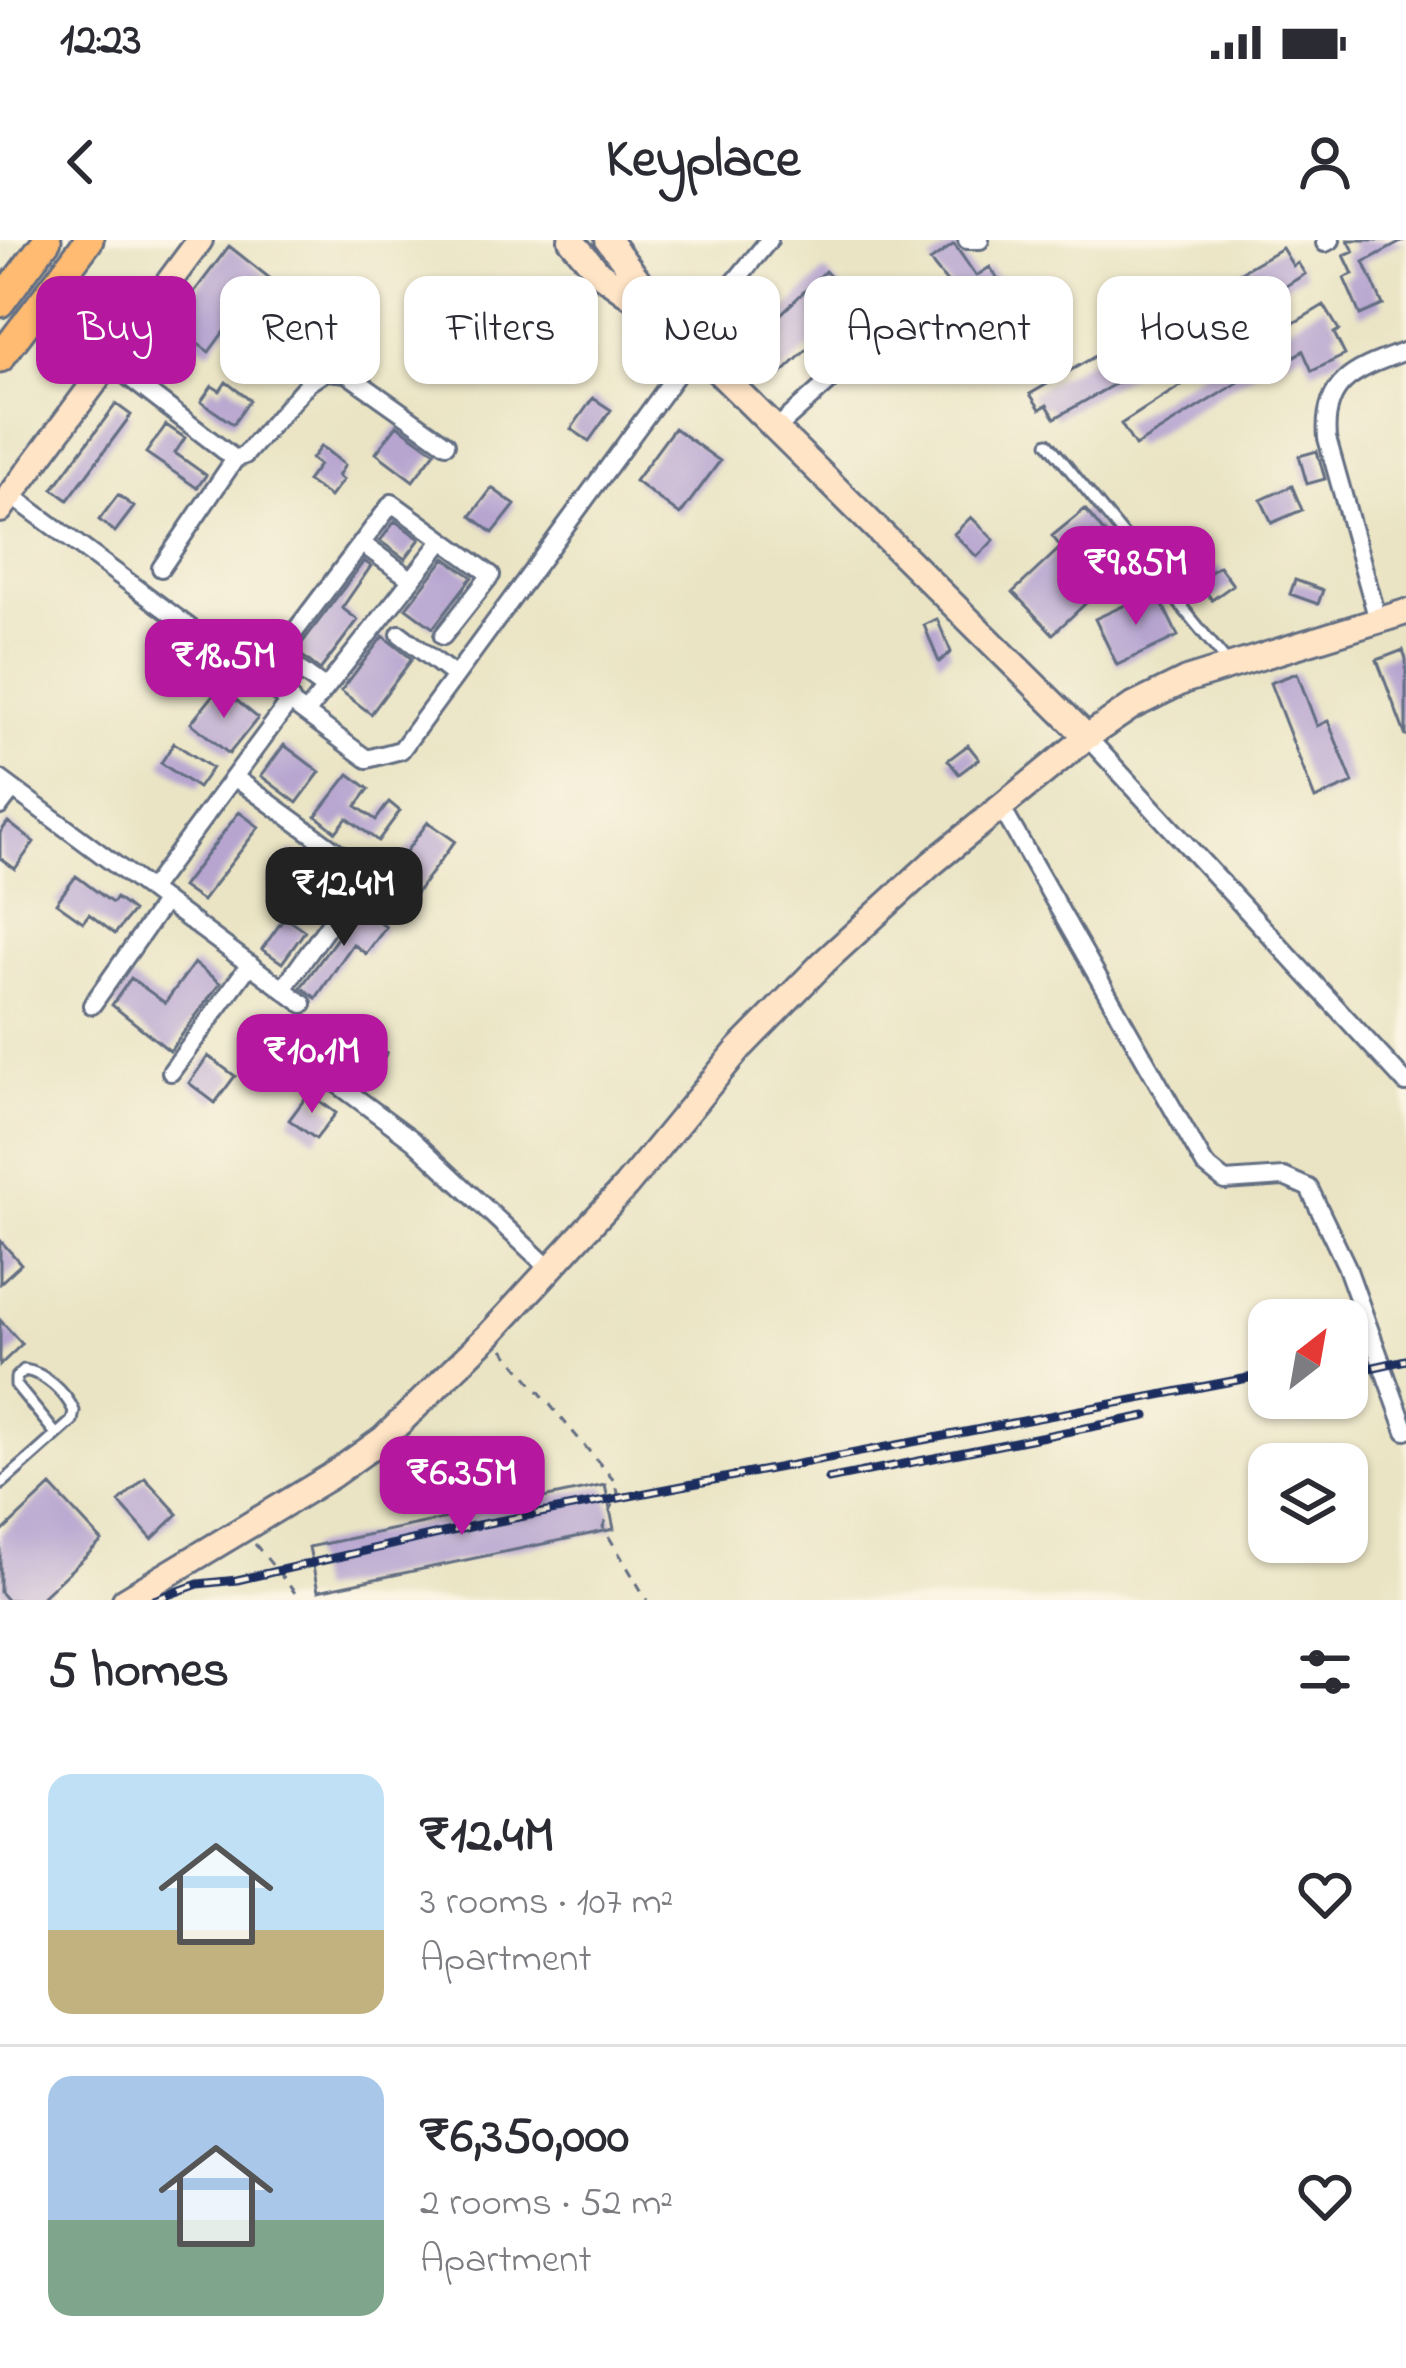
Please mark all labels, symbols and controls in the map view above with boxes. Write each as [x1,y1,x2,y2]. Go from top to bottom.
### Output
text: 12:23 [60,9,141,75]
text: Keyplace [606,123,800,201]
icon: back [48,129,114,195]
icon: person [1292,129,1358,195]
chip: Buy [36,276,196,384]
chip: Rent [220,276,380,384]
chip: Filters [404,276,598,384]
chip: New [622,276,780,384]
chip: Apartment [804,276,1073,384]
chip: House [1097,276,1291,384]
pin: ₹9.85M [1038,526,1234,628]
text: ₹9.85M [1084,536,1188,593]
pin: ₹18.5M [126,619,322,721]
text: ₹18.5M [172,629,276,686]
pin: ₹12.4M [246,847,442,949]
text: ₹12.4M [293,857,395,914]
pin: ₹10.1M [214,1014,410,1116]
text: ₹10.1M [264,1024,360,1081]
north arrow [1248,1299,1368,1419]
map controls [1248,1299,1368,1563]
pin: ₹6.35M [364,1436,560,1538]
button: layers [1248,1443,1368,1563]
text: ₹6.35M [407,1446,517,1503]
text: 5 homes [48,1635,229,1710]
icon: filters [1292,1639,1358,1705]
text: ₹12.4M [420,1800,555,1875]
icon: home [144,1822,288,1966]
icon: heart [1292,1861,1358,1927]
text: 3 rooms · 107 m² [420,1875,673,1932]
text: Apartment [420,1932,592,1989]
text: ₹6,350,000 [420,2101,629,2176]
icon: home [144,2124,288,2268]
icon: heart [1292,2163,1358,2229]
text: 2 rooms · 52 m² [420,2176,673,2233]
text: Apartment [420,2233,592,2290]

